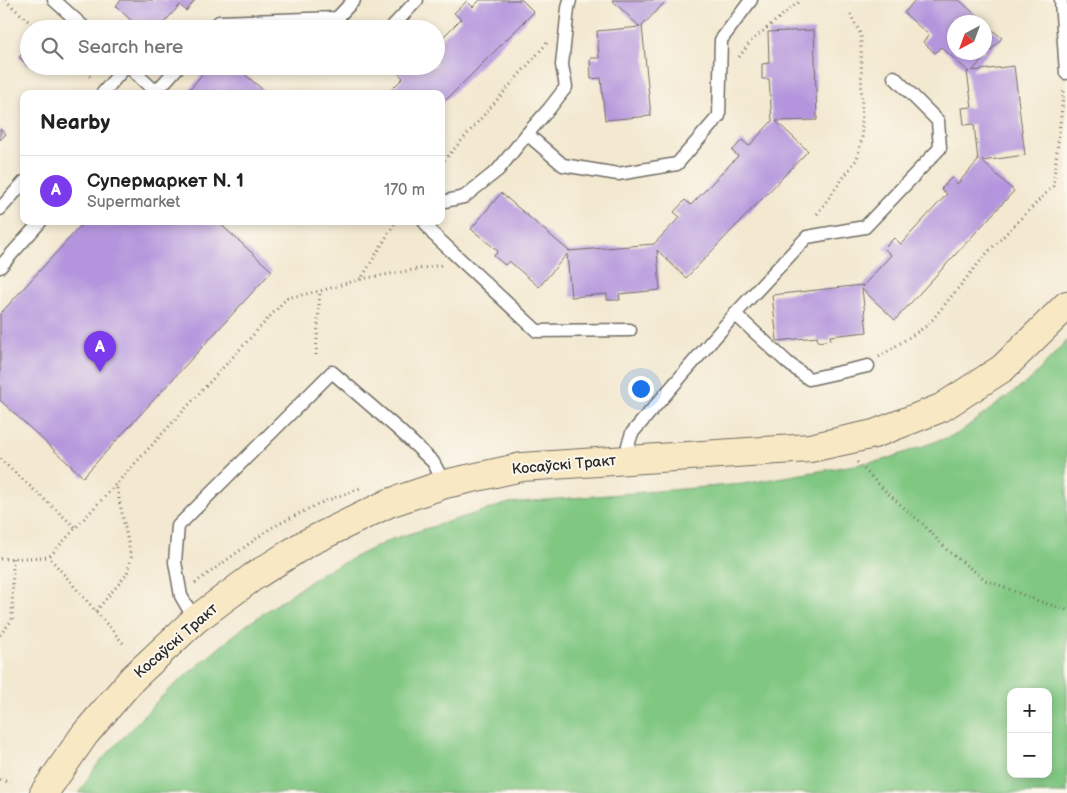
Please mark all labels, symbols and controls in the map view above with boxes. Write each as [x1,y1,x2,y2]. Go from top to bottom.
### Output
north arrow [947,15,992,60]
search box [20,20,445,75]
icon: search [38,34,66,62]
text: Search here [78,36,183,59]
text: Nearby [40,110,110,135]
text: Супермаркет N. 1 [87,170,244,193]
text: A [51,181,61,200]
text: 170 m [384,181,425,200]
text: Supermarket [87,193,180,212]
pin: A [84,331,116,372]
your location [628,376,654,402]
street label: Косаўскі Тракт [511,451,617,479]
street label: Косаўскі Тракт [130,599,222,683]
map controls [1007,688,1052,778]
button: + [1007,688,1052,733]
button: − [1007,733,1052,778]

